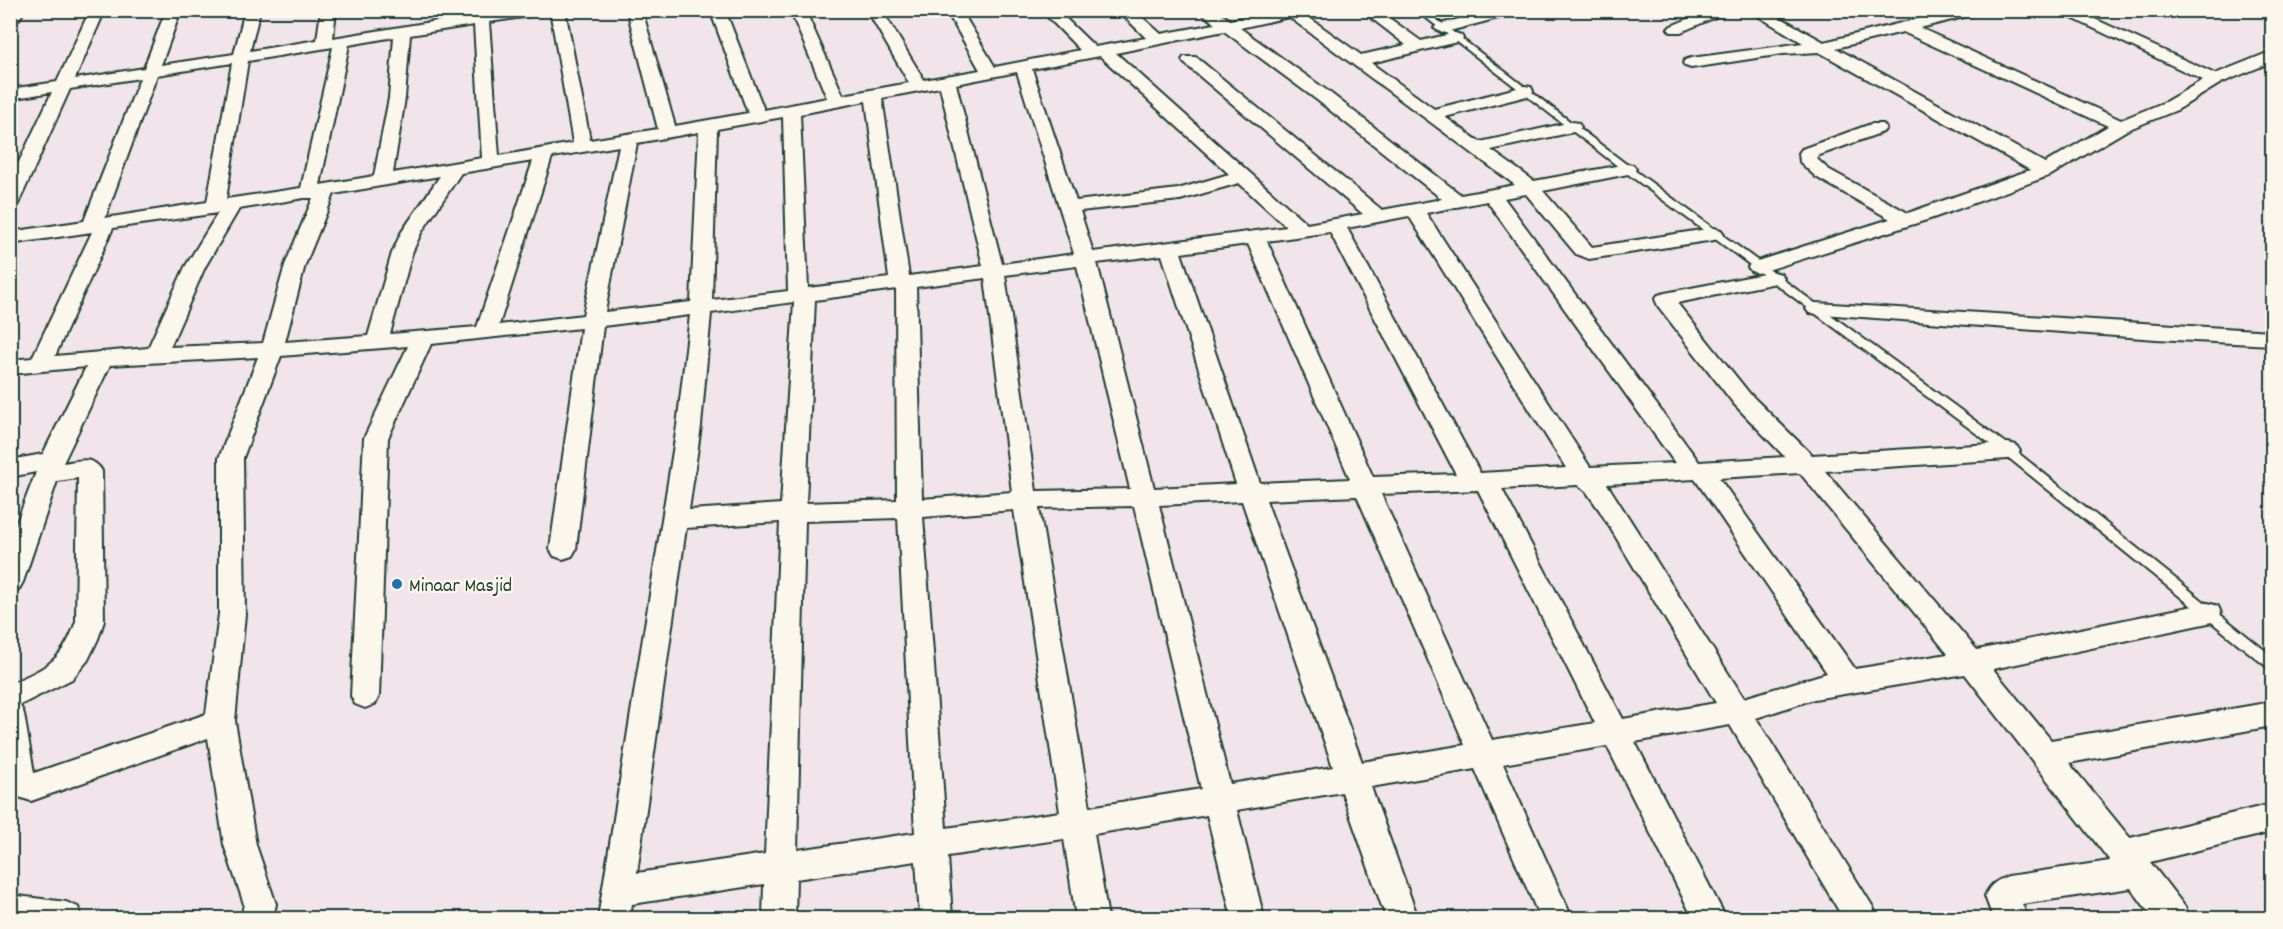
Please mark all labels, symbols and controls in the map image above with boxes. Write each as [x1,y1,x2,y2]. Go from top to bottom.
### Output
place label: Minaar Masjid [409,573,512,601]
marker: Minaar Masjid [390,577,404,591]

